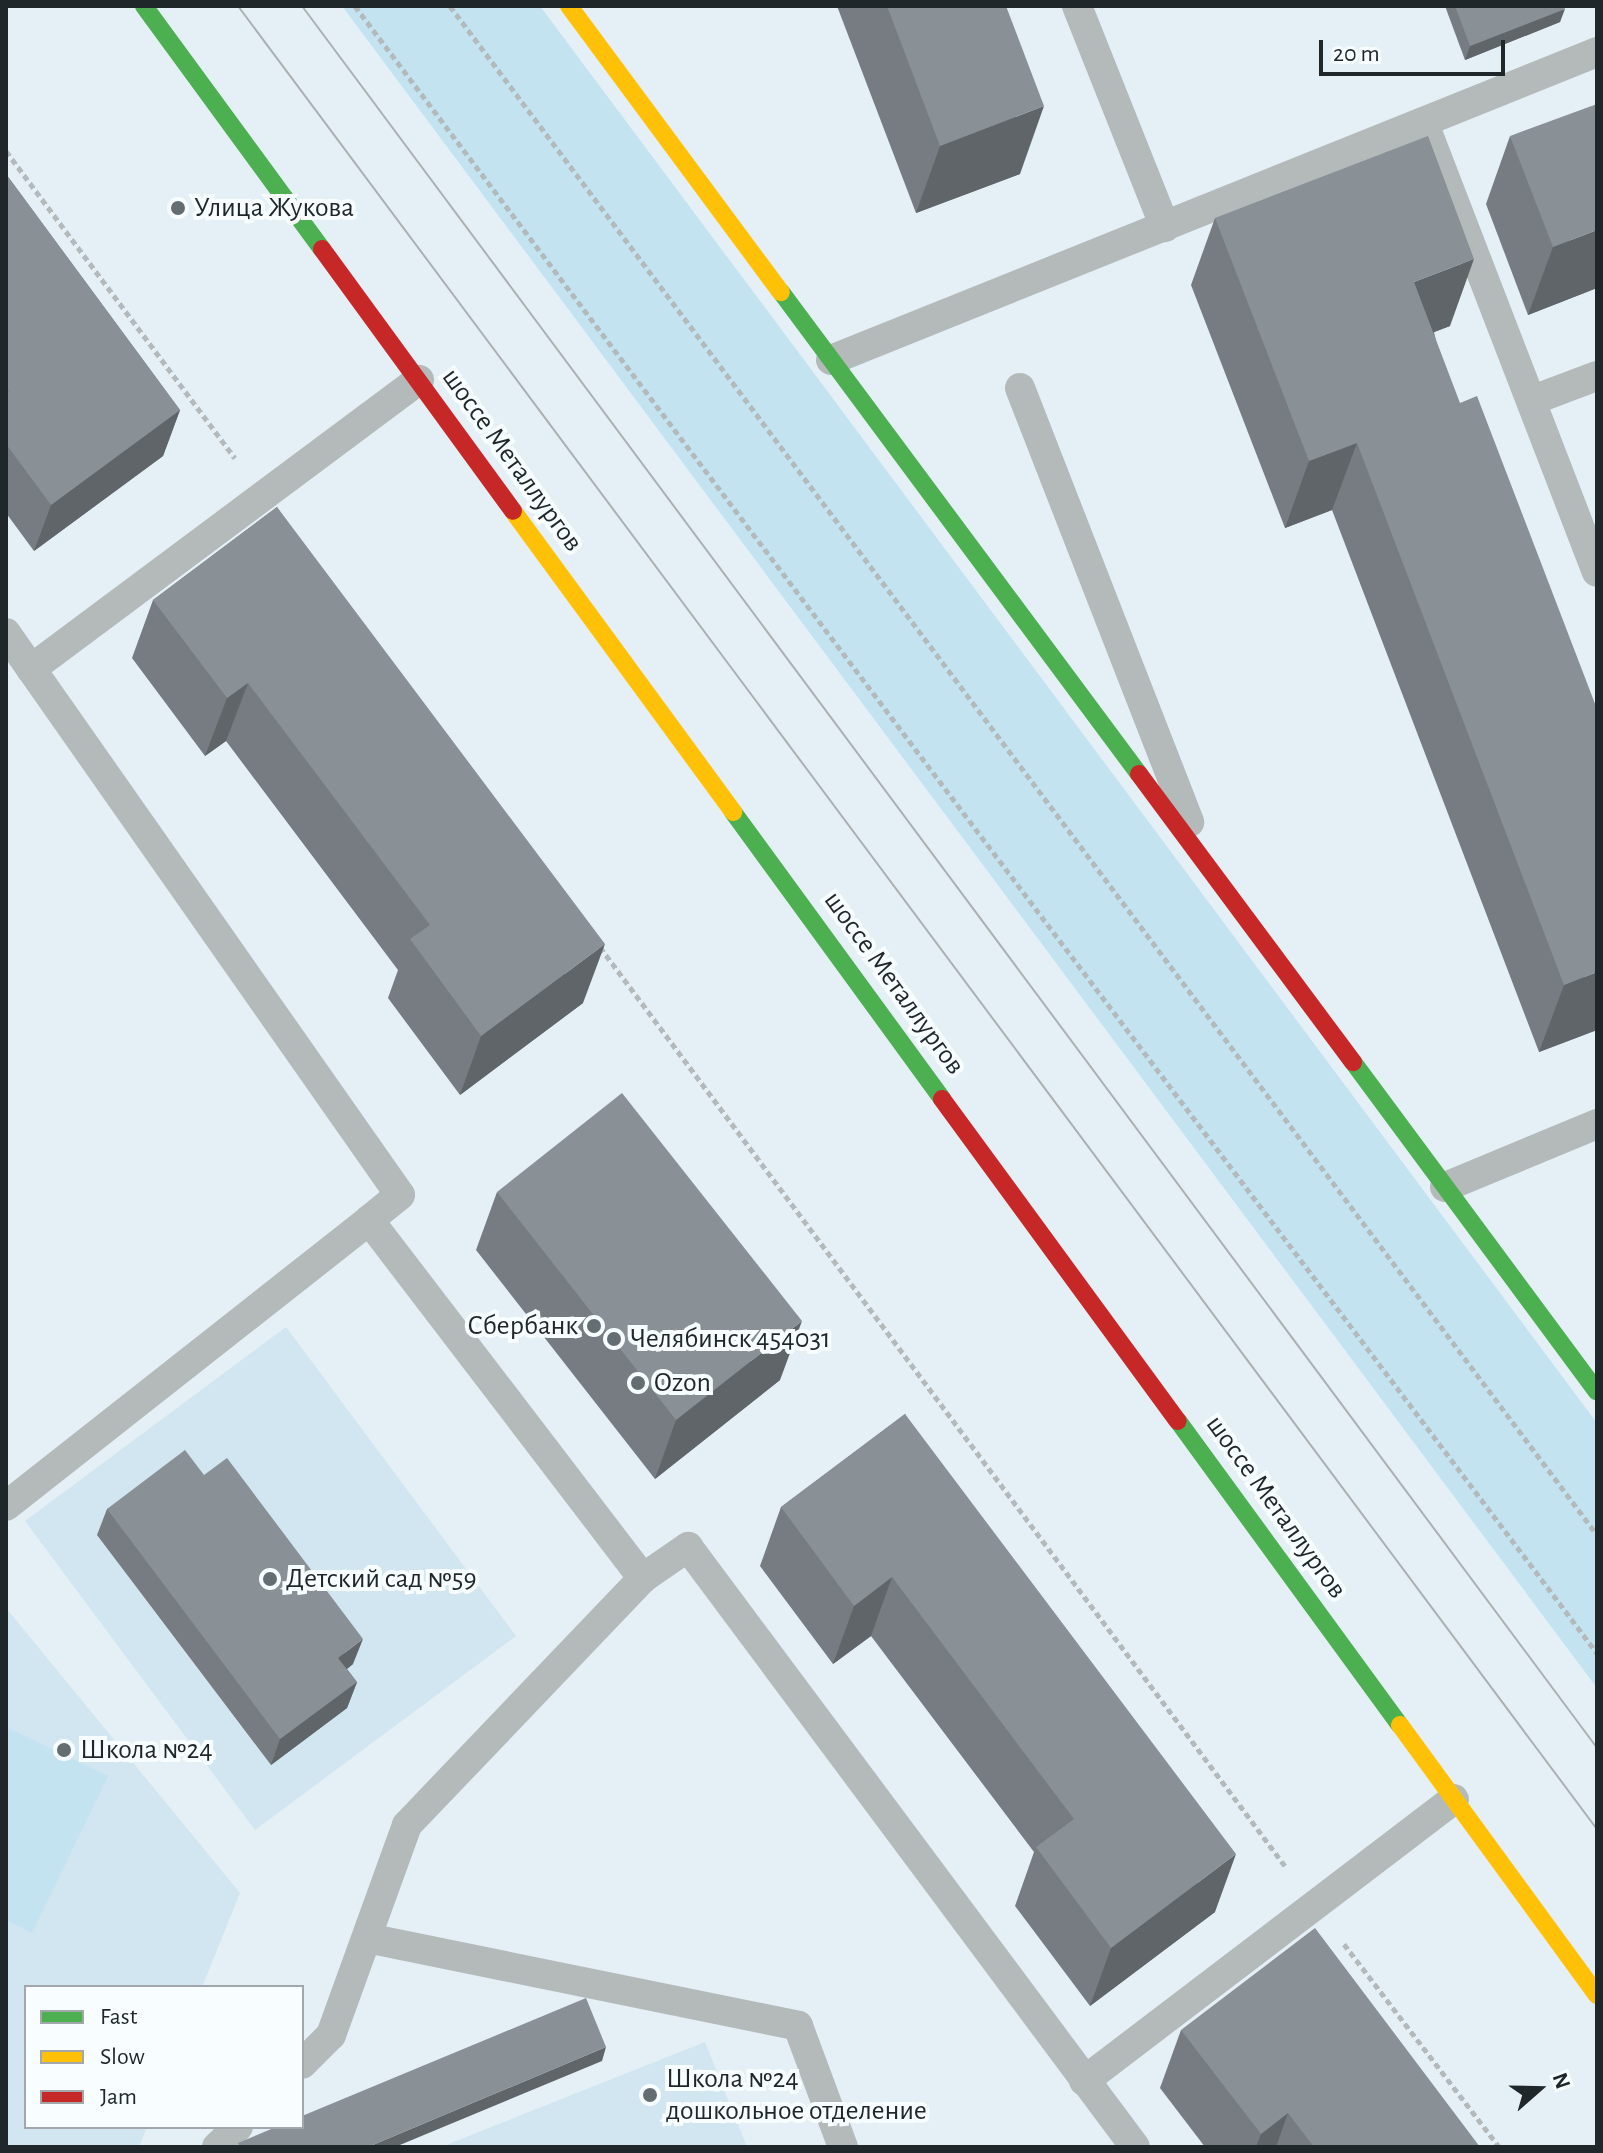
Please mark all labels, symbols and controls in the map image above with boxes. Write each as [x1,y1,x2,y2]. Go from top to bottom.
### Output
scale bar [1323,24,1509,74]
text: 20 m [1333,42,1380,66]
place label: Улица Жукова [194,191,354,225]
marker: Улица Жукова [169,199,187,217]
street label: шоссе Металлургов [434,362,590,558]
street label: шоссе Металлургов [816,885,972,1081]
place label: Сбербанк [467,1309,578,1343]
marker: Сбербанк [585,1317,603,1335]
place label: Челябинск 454031 [630,1322,831,1356]
marker: Челябинск 454031 [605,1330,623,1348]
place label: Ozon [654,1366,711,1400]
marker: Ozon [629,1374,647,1392]
street label: шоссе Металлургов [1198,1409,1354,1605]
place label: Детский сад №59 [286,1562,477,1596]
marker: Детский сад №59 [261,1570,279,1588]
place label: Школа №24 [80,1733,213,1767]
marker: Школа №24 [55,1741,73,1759]
legend [24,1985,304,2129]
text: Fast [100,2005,137,2029]
text: Slow [100,2045,145,2069]
north arrow [1499,2049,1579,2129]
place label: Школа №24 дошкольное отделение [666,2062,927,2128]
text: N [1549,2070,1575,2092]
text: Jam [100,2085,137,2109]
marker: Школа №24 дошкольное отделение [641,2086,659,2104]

